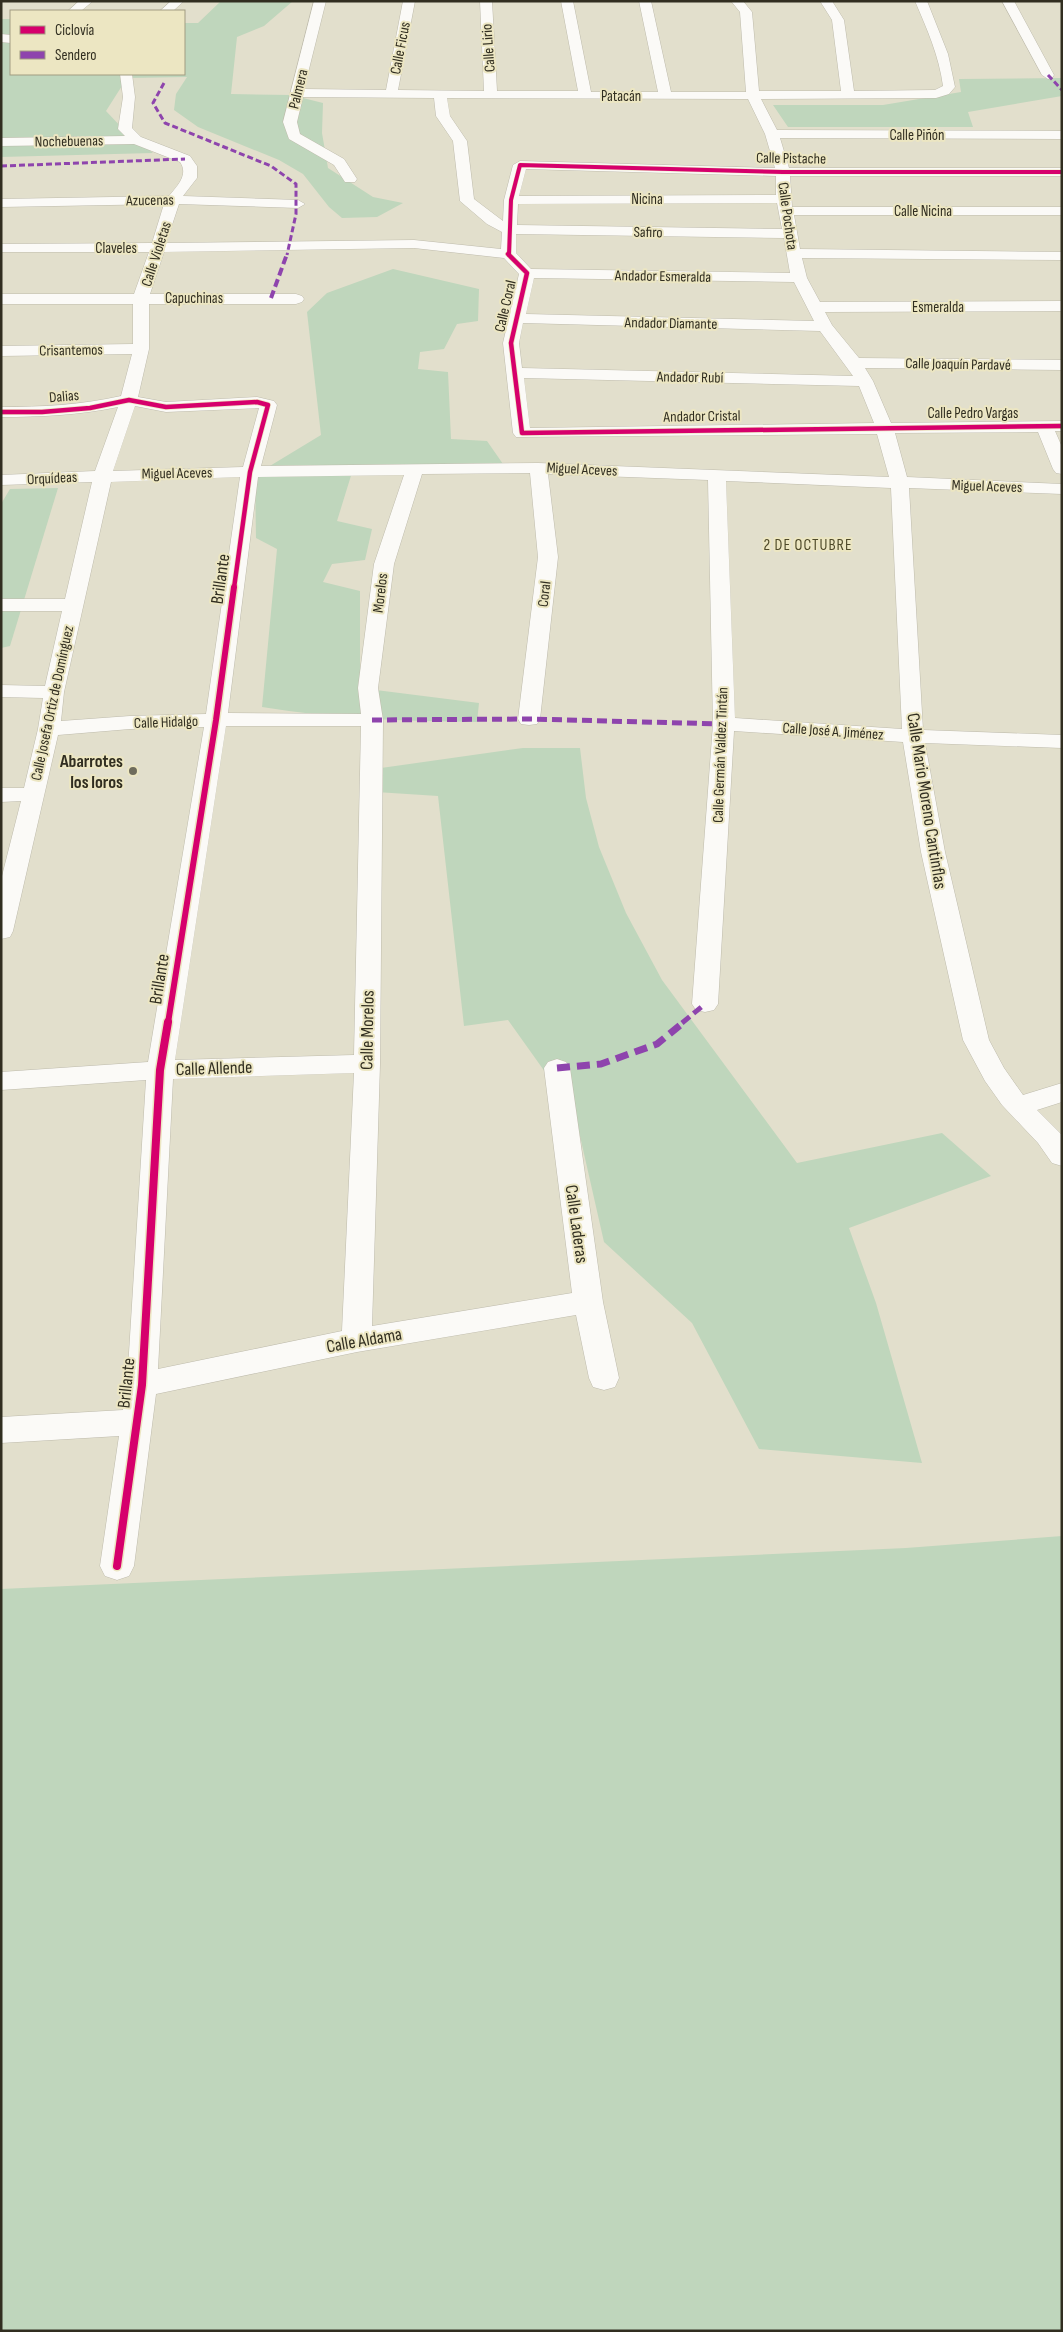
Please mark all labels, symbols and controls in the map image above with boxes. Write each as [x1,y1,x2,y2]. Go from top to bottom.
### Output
legend [10,10,185,75]
street label: Calle Ficus [386,20,415,76]
text: Ciclovía [55,21,95,40]
street label: Calle Lirio [477,23,500,73]
text: Sendero [55,46,96,65]
street label: Palmera [284,67,313,111]
street label: Patacán [601,87,641,106]
street label: Calle Piñón [890,126,944,145]
street label: Nochebuenas [35,131,103,152]
street label: Calle Pistache [756,148,826,169]
street label: Calle Pochota [773,181,802,251]
street label: Nicina [631,190,663,209]
street label: Azucenas [125,191,174,210]
street label: Calle Nicina [894,202,952,221]
street label: Calle Violetas [137,219,176,289]
street label: Safiro [633,223,663,242]
street label: Claveles [95,239,137,258]
street label: Andador Esmeralda [614,266,711,287]
street label: Calle Coral [490,278,521,334]
street label: Capuchinas [165,289,223,308]
street label: Esmeralda [912,298,964,317]
street label: Andador Diamante [623,313,717,334]
street label: Crisantemos [39,340,103,361]
street label: Calle Joaquín Pardavé [905,354,1011,375]
street label: Andador Rubí [656,367,724,388]
street label: Dalias [48,386,80,407]
street label: Calle Pedro Vargas [928,404,1019,423]
street label: Andador Cristal [662,406,741,427]
street label: Miguel Aceves [546,458,618,481]
street label: Miguel Aceves [141,463,213,484]
street label: Orquídeas [26,468,78,489]
street label: Miguel Aceves [951,476,1023,497]
district label: 2 DE OCTUBRE [763,536,853,555]
street label: Brillante [207,553,234,606]
street label: Morelos [369,572,392,614]
street label: Coral [533,580,556,608]
street label: Calle Josefa Ortiz de Domínguez [27,623,78,782]
street label: Calle Germán Valdez Tintán [709,687,732,823]
street label: Calle Hidalgo [134,712,198,733]
street label: Calle Mario Moreno Cantinflas [902,712,951,891]
street label: Calle José A. Jiménez [782,718,885,745]
place label: Abarrotes los loros [59,751,123,793]
marker: Abarrotes los loros [127,765,139,777]
street label: Brillante [145,952,174,1006]
street label: Calle Morelos [356,990,379,1070]
street label: Calle Allende [175,1057,253,1080]
street label: Calle Laderas [561,1184,592,1265]
street label: Calle Aldama [325,1324,404,1357]
street label: Brillante [113,1357,140,1409]

